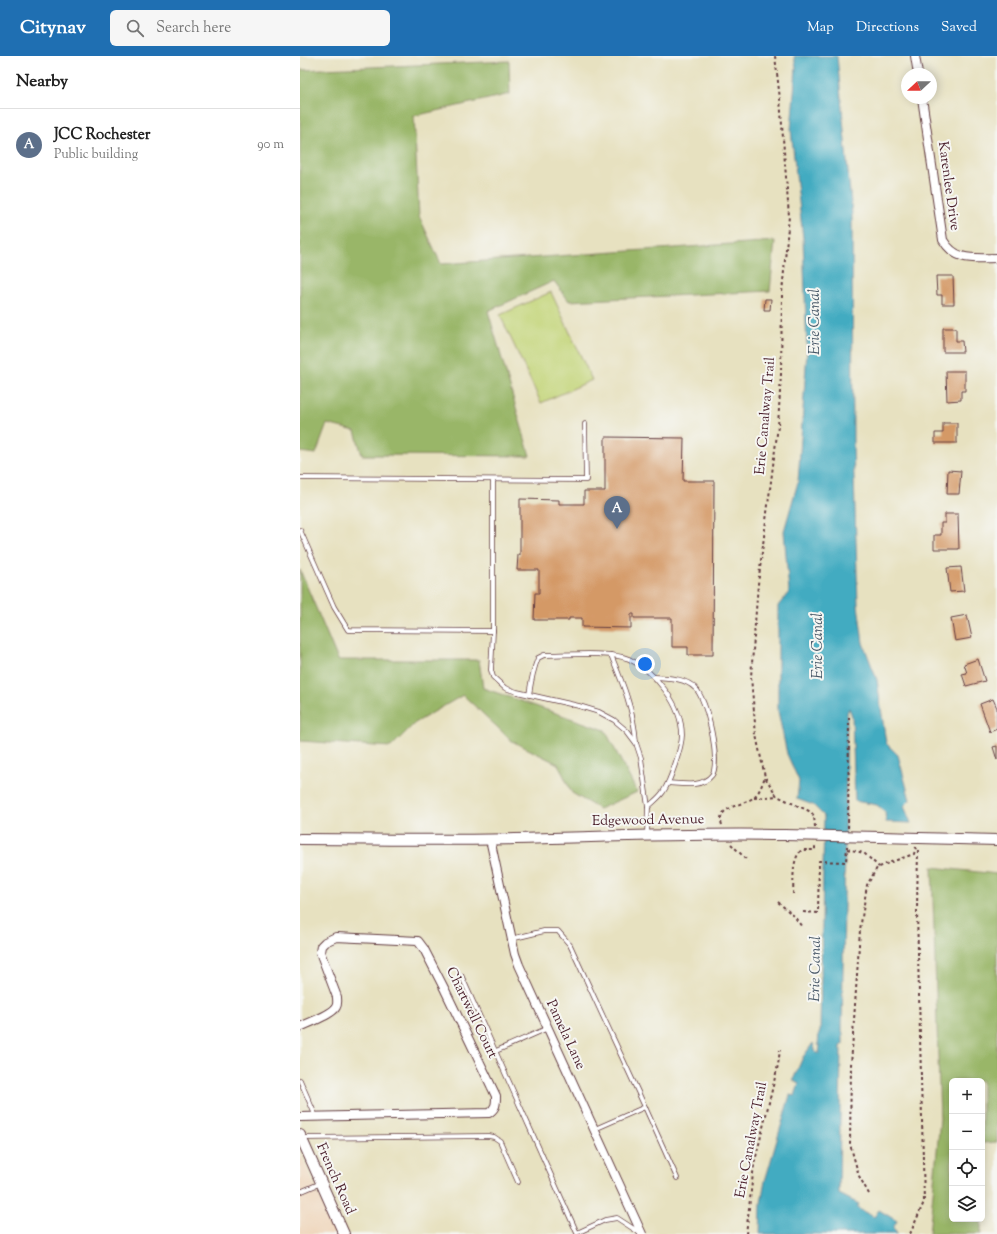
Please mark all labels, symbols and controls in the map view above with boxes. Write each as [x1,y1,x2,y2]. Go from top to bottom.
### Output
search box [110,10,390,46]
text: Citynav [20,15,86,42]
icon: search [124,17,146,39]
text: Search here [156,18,231,39]
text: Map [807,18,834,38]
text: Directions [856,18,919,38]
text: Saved [941,18,977,38]
north arrow [901,68,937,104]
text: Nearby [16,70,68,94]
text: JCC Rochester [54,125,150,146]
text: A [24,136,34,154]
text: 90 m [257,136,284,154]
street label: Karenlee Drive [932,140,964,232]
text: Public building [54,146,138,164]
water label: Erie Canal [805,289,826,355]
street label: Erie Canalway Trail [751,356,781,476]
pin: A [604,496,630,529]
water label: Erie Canal [808,613,829,679]
your location [635,654,655,674]
street label: Edgewood Avenue [592,810,704,832]
water label: Erie Canal [805,936,827,1002]
street label: Chartwell Court [440,964,502,1062]
street label: Pamela Lane [540,997,590,1073]
map controls [949,1078,985,1222]
button: + [949,1078,985,1114]
street label: Erie Canalway Trail [731,1080,773,1200]
button: − [949,1114,985,1150]
street label: French Road [310,1140,360,1218]
button: locate [949,1150,985,1186]
button: layers [949,1186,985,1222]

